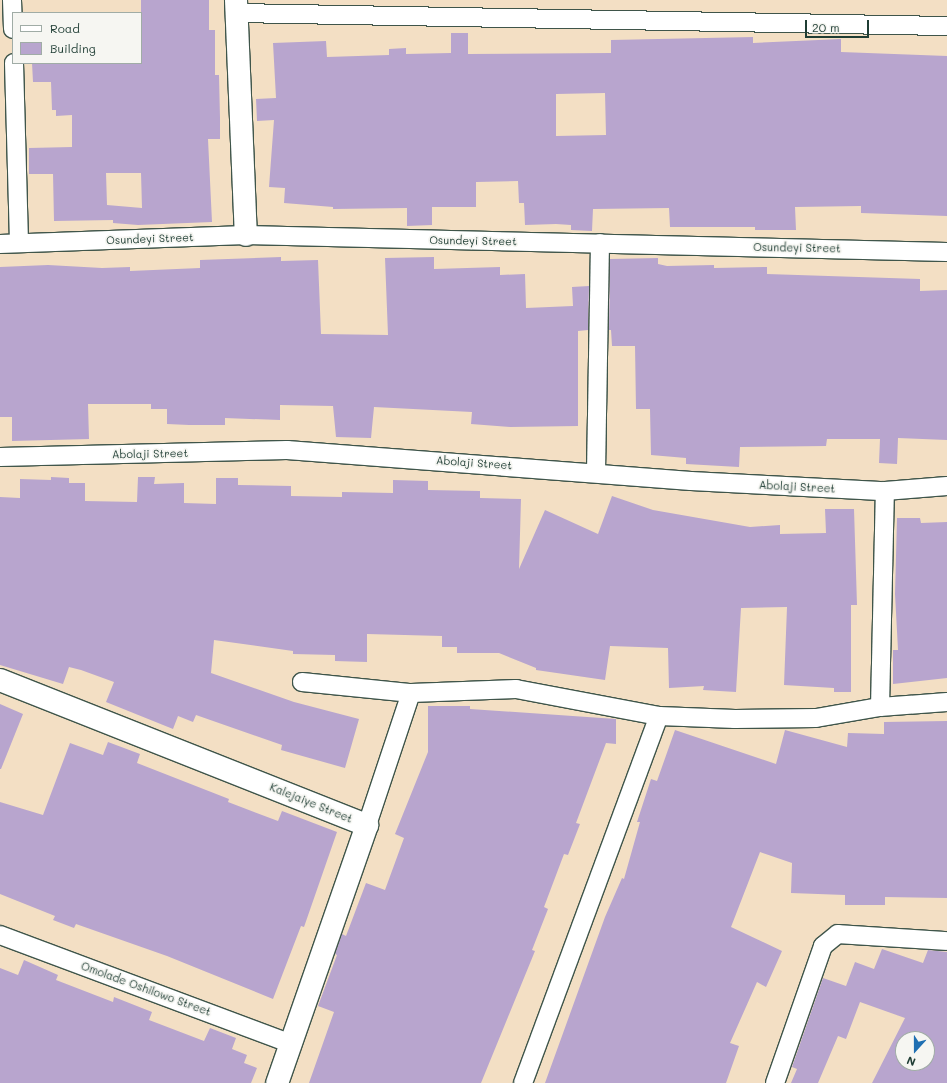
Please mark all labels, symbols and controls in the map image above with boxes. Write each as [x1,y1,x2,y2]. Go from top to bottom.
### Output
legend [12,12,142,64]
scale bar [807,12,871,38]
text: 20 m [812,19,840,35]
text: Road [50,20,80,36]
text: Building [50,40,96,56]
street label: Osundeyi Street [106,231,194,247]
street label: Osundeyi Street [429,234,517,248]
street label: Osundeyi Street [753,241,841,255]
street label: Abolaji Street [112,447,188,461]
street label: Abolaji Street [435,454,513,472]
street label: Abolaji Street [759,478,835,496]
street label: Kalejaiye Street [268,780,354,826]
street label: Omolade Oshilowo Street [79,959,213,1019]
north arrow [895,1031,935,1071]
text: N [904,1053,917,1070]

